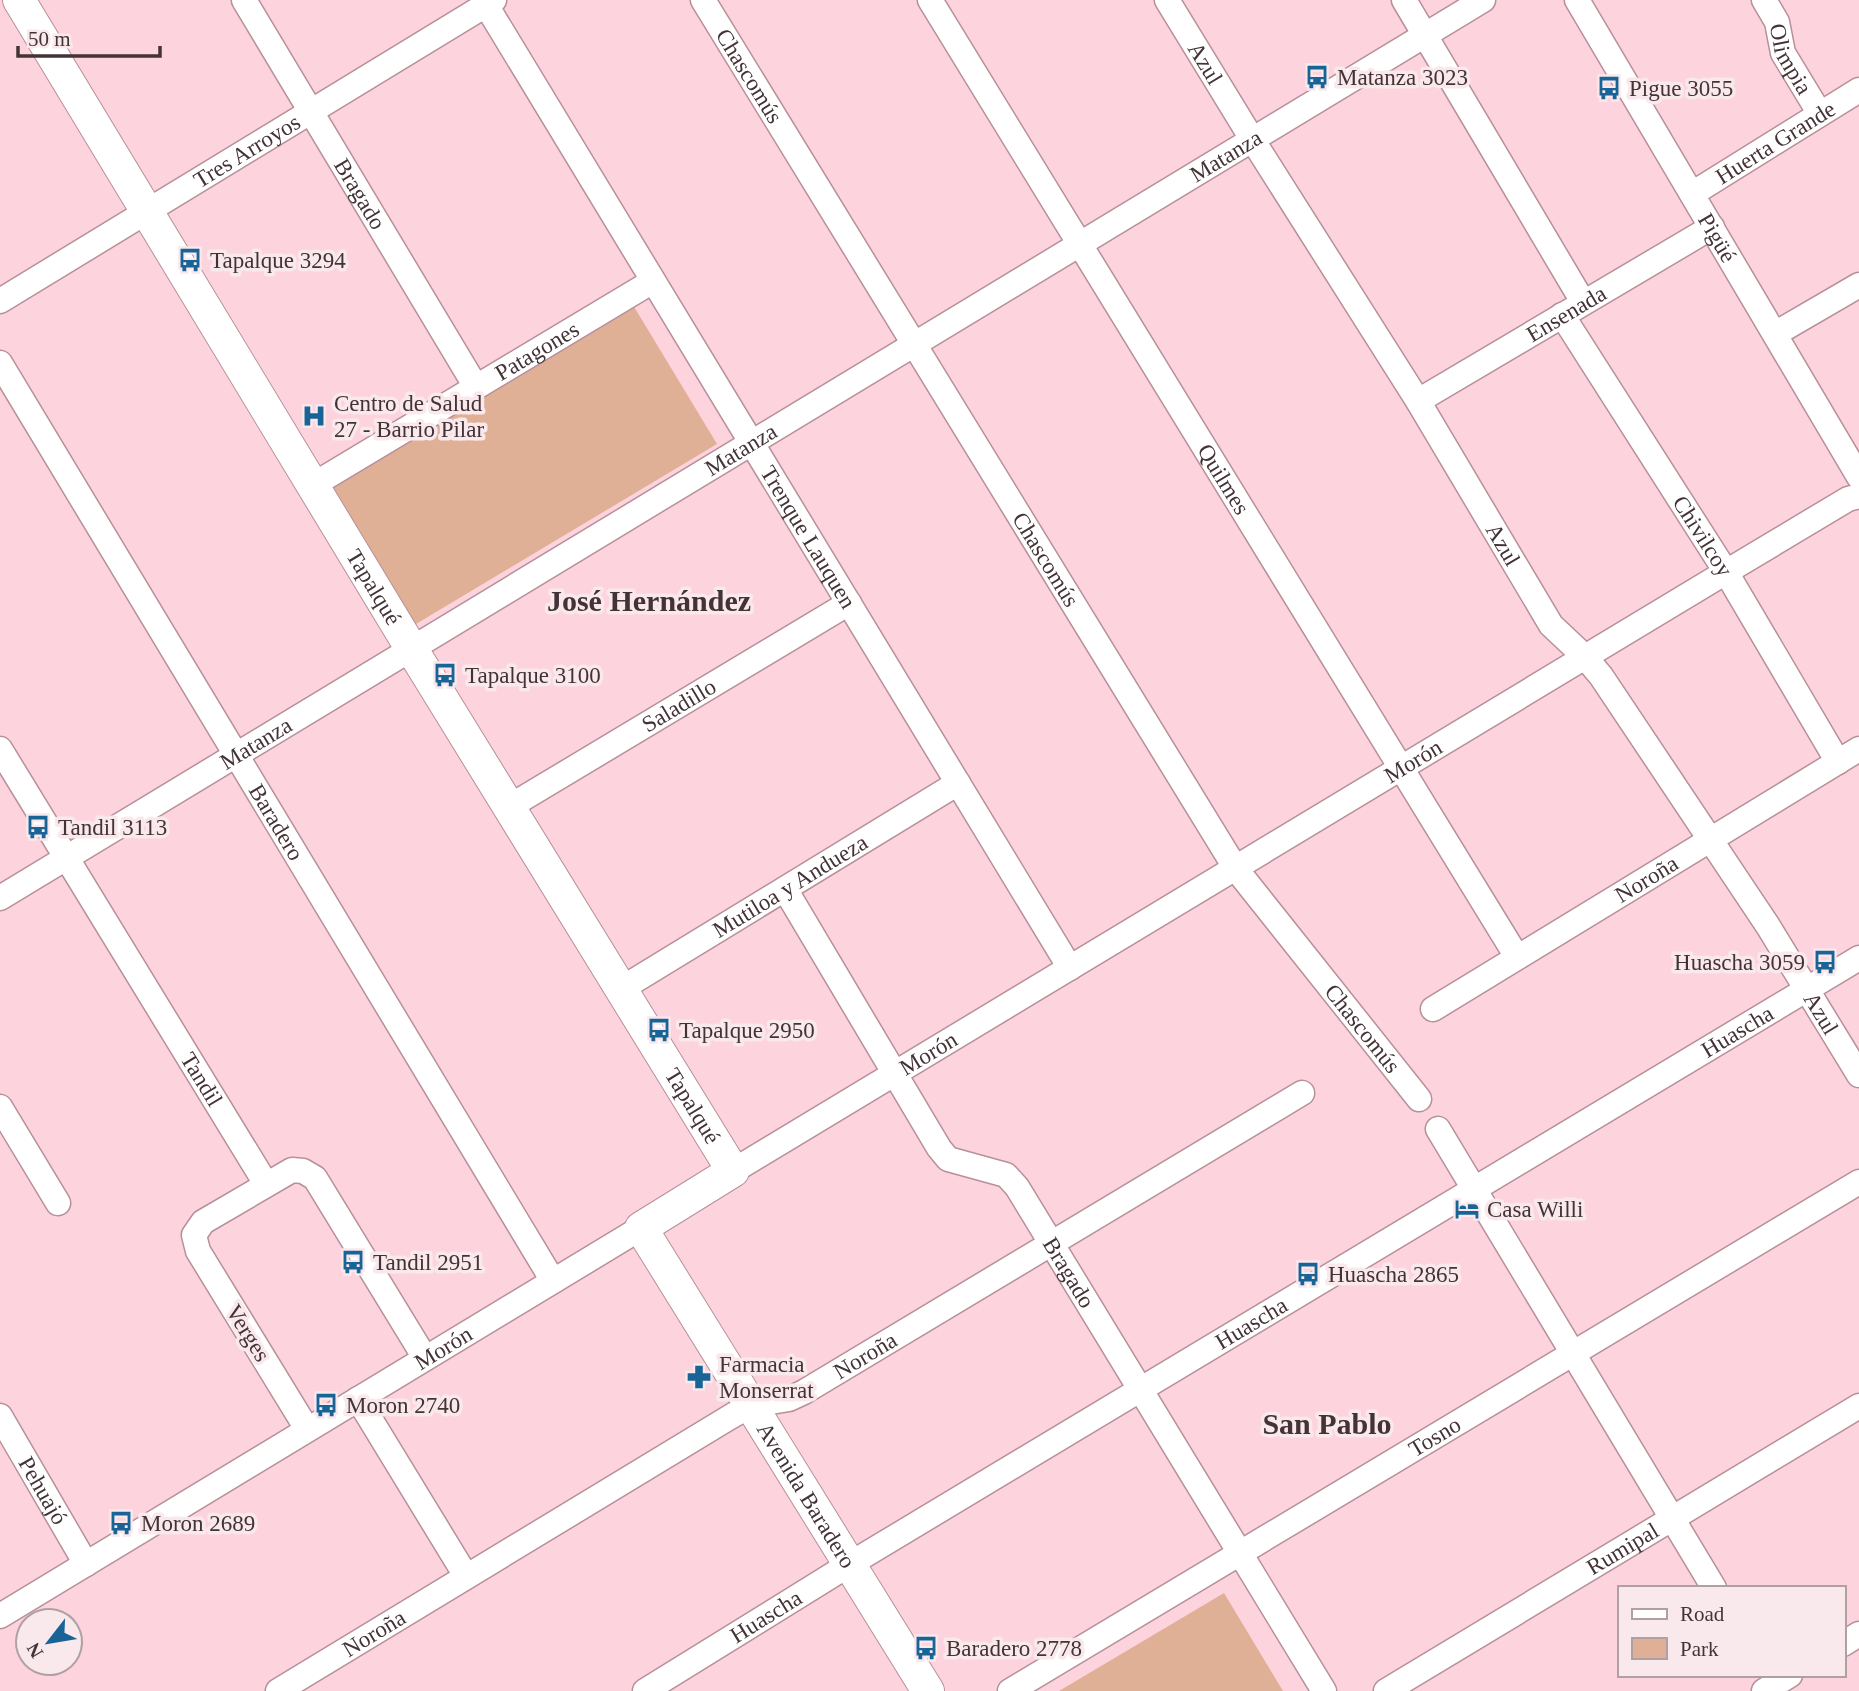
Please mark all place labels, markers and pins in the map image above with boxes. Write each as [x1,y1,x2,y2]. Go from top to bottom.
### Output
bus stop icon: Matanza 3023 [1303,63,1331,91]
place label: Matanza 3023 [1337,65,1468,90]
bus stop icon: Pigue 3055 [1595,74,1623,102]
place label: Pigue 3055 [1629,76,1733,101]
bus stop icon: Tapalque 3294 [176,246,204,274]
place label: Tapalque 3294 [210,248,346,273]
place label: Centro de Salud 27 - Barrio Pilar [334,391,484,442]
hospital icon: Centro de Salud 27 - Barrio Pilar [300,402,328,430]
bus stop icon: Tapalque 3100 [431,661,459,689]
place label: Tapalque 3100 [465,663,601,688]
bus stop icon: Tandil 3113 [24,813,52,841]
place label: Tandil 3113 [58,815,167,840]
bus stop icon: Huascha 3059 [1811,948,1839,976]
place label: Huascha 3059 [1674,950,1805,975]
bus stop icon: Tapalque 2950 [645,1016,673,1044]
place label: Tapalque 2950 [679,1018,815,1043]
hotel icon: Casa Willi [1453,1195,1481,1223]
place label: Casa Willi [1487,1197,1583,1222]
bus stop icon: Tandil 2951 [339,1248,367,1276]
place label: Tandil 2951 [373,1250,483,1275]
bus stop icon: Huascha 2865 [1294,1260,1322,1288]
place label: Huascha 2865 [1328,1262,1459,1287]
place label: Farmacia Monserrat [719,1352,814,1403]
pharmacy icon: Farmacia Monserrat [685,1363,713,1391]
bus stop icon: Moron 2740 [312,1391,340,1419]
place label: Moron 2740 [346,1393,460,1418]
bus stop icon: Moron 2689 [107,1509,135,1537]
place label: Moron 2689 [141,1511,255,1536]
bus stop icon: Baradero 2778 [912,1634,940,1662]
place label: Baradero 2778 [946,1636,1082,1661]

